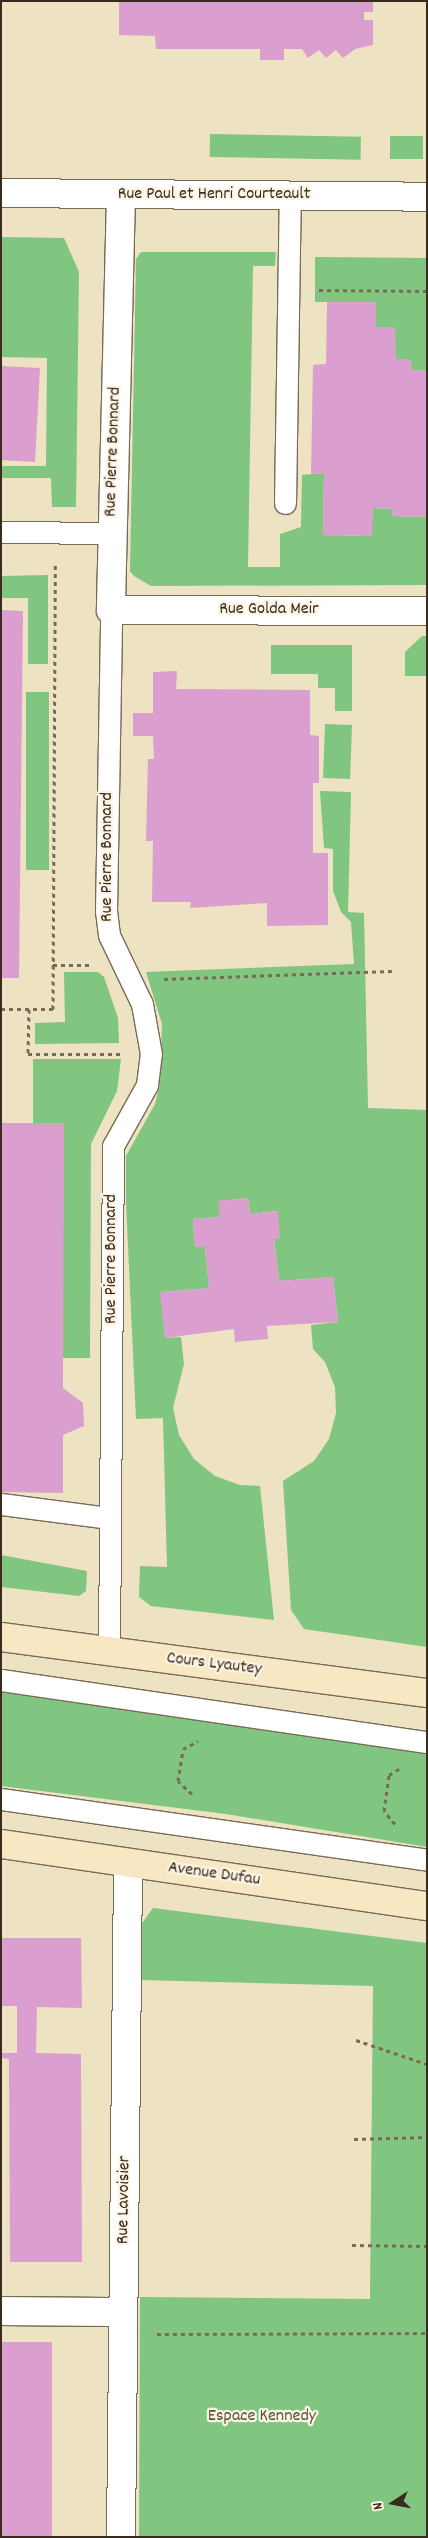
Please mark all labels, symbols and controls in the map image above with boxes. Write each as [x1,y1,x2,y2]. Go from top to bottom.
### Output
street label: Rue Paul et Henri Courteault [118,184,310,206]
street label: Rue Pierre Bonnard [101,387,127,517]
street label: Rue Golda Meir [219,599,319,621]
street label: Rue Pierre Bonnard [97,792,119,922]
street label: Rue Pierre Bonnard [101,1194,123,1324]
street label: Cours Lyautey [165,1648,263,1682]
street label: Avenue Dufau [166,1858,262,1892]
street label: Rue Lavoisier [113,2155,137,2245]
park label: Espace Kennedy [208,2406,316,2428]
north arrow [368,2478,418,2528]
text: N [368,2501,389,2511]

